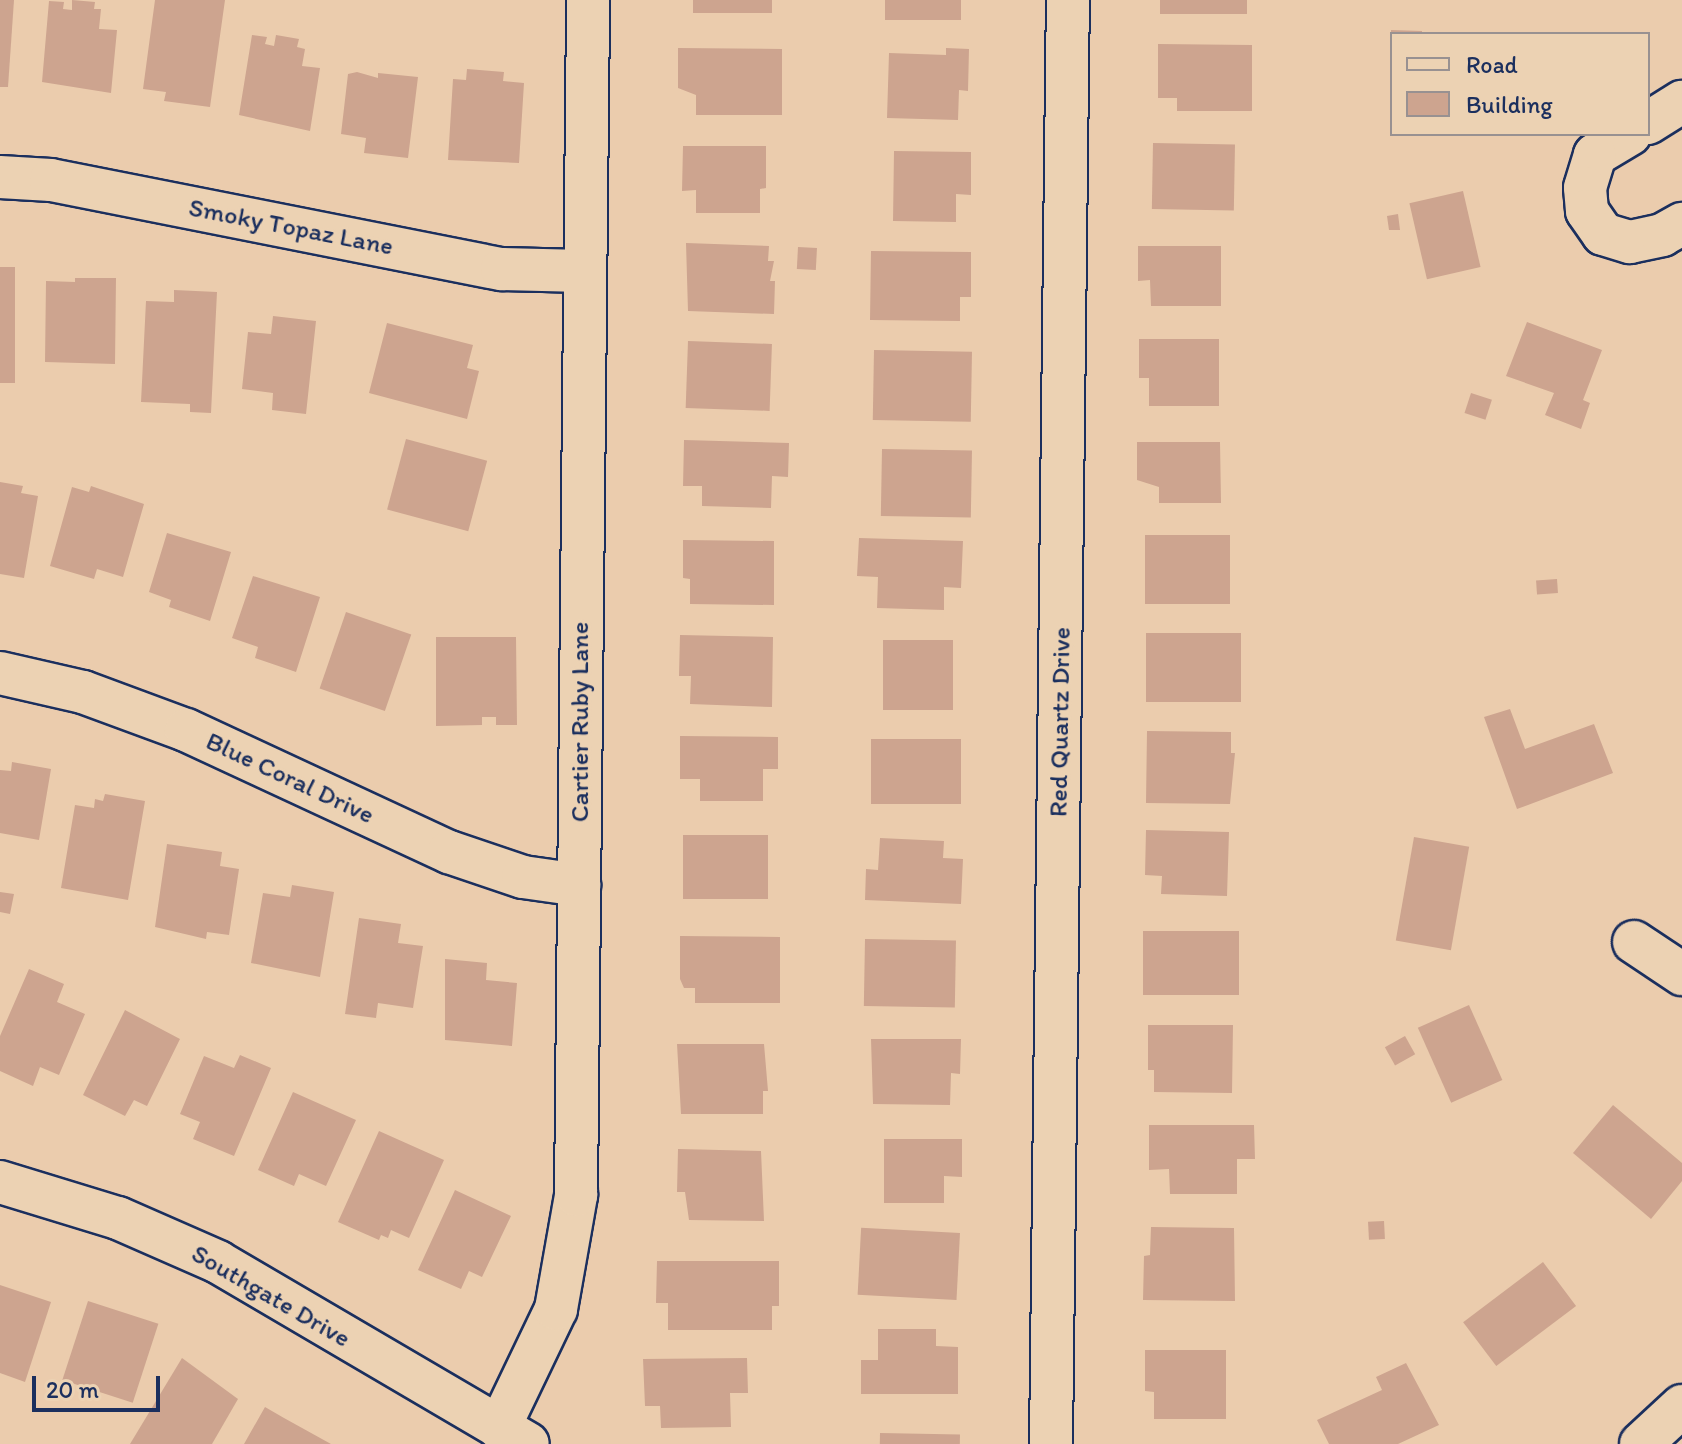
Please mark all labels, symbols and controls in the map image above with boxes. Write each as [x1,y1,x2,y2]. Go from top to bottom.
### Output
legend [1390,32,1650,136]
text: Road [1466,50,1518,79]
text: Building [1466,90,1553,119]
street label: Smoky Topaz Lane [188,192,394,262]
street label: Cartier Ruby Lane [564,621,596,823]
street label: Red Quartz Drive [1043,626,1077,818]
street label: Blue Coral Drive [201,725,379,831]
street label: Southgate Drive [186,1238,356,1354]
scale bar [36,1360,164,1410]
text: 20 m [46,1375,99,1404]

